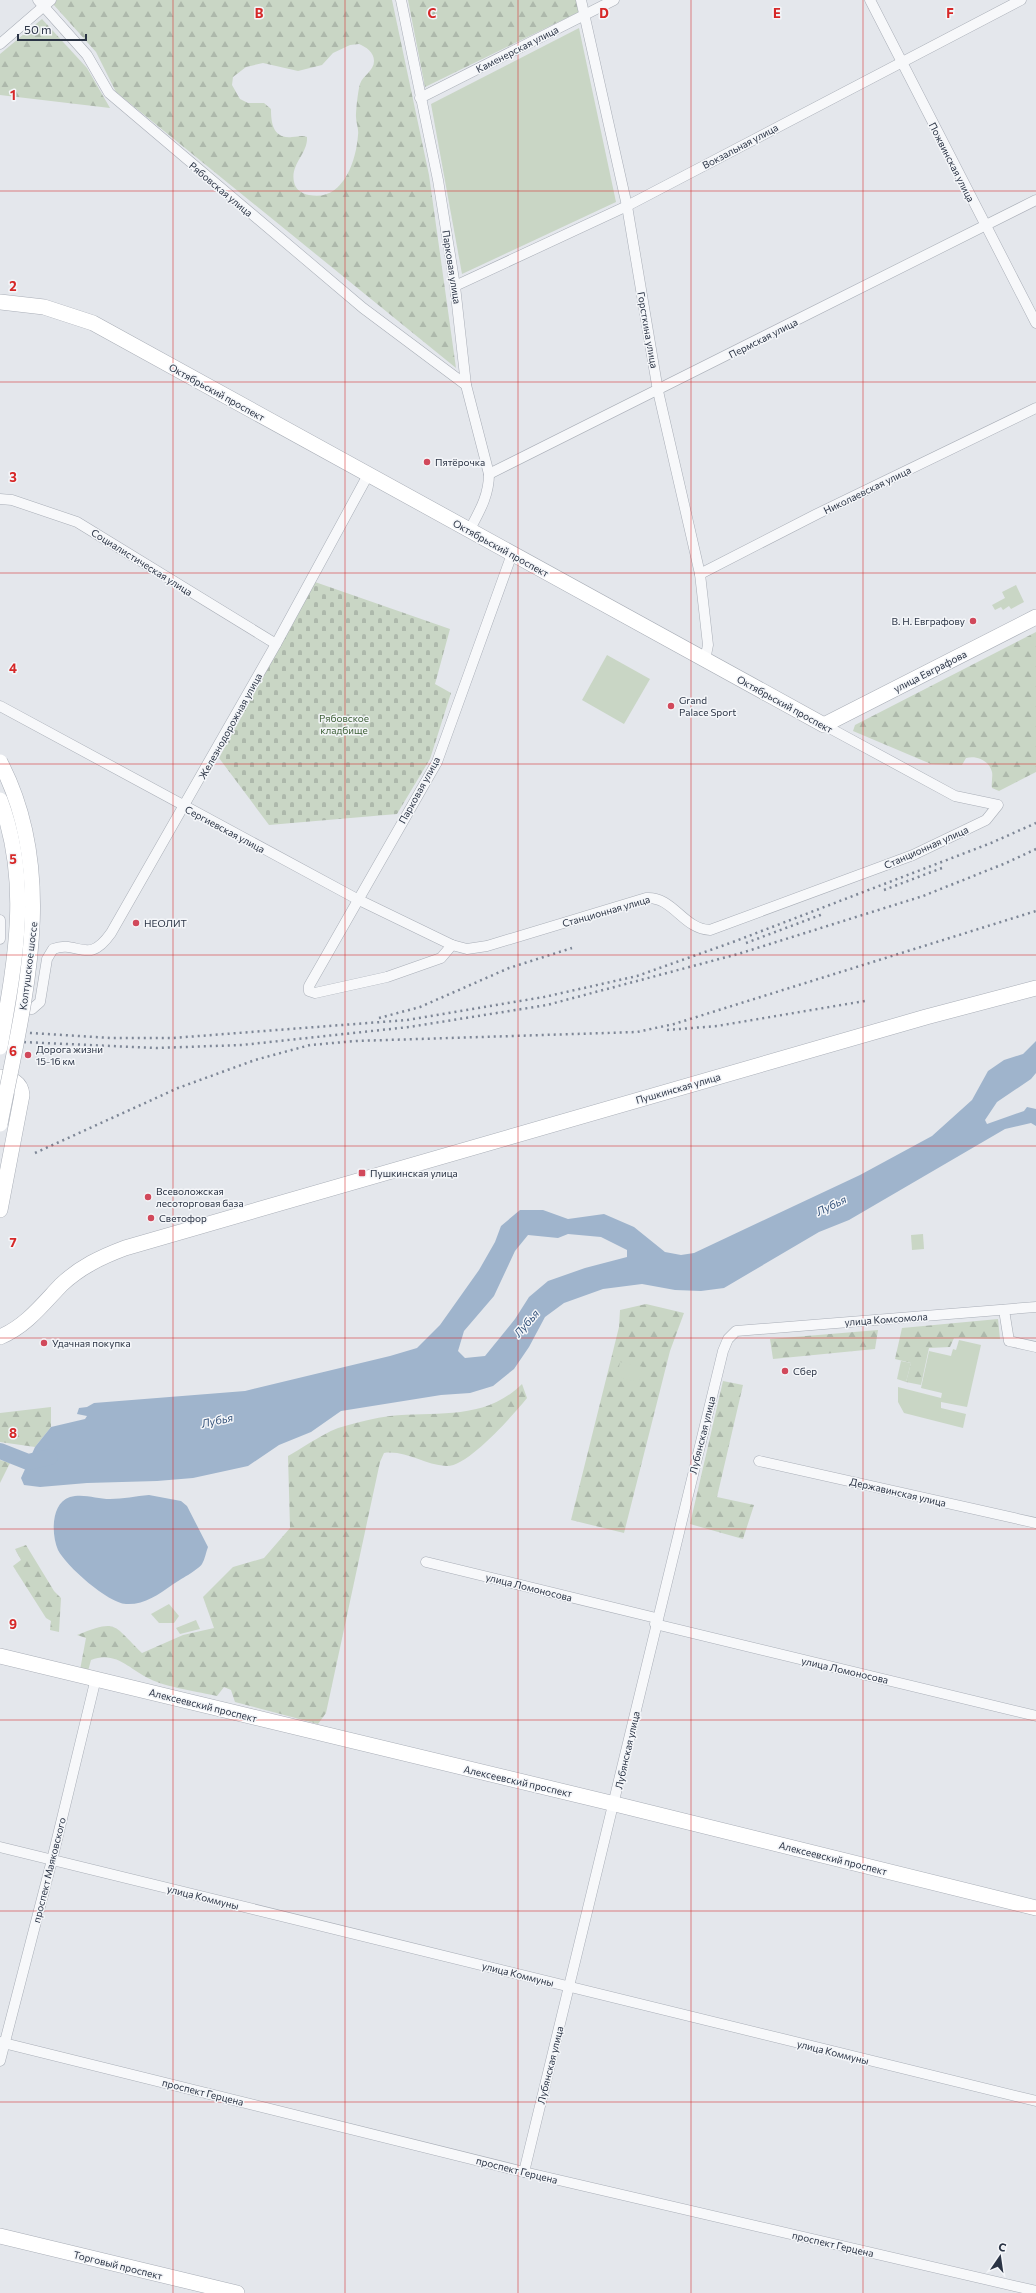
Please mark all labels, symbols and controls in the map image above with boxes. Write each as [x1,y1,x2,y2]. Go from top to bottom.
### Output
text: B [255,5,264,21]
text: C [428,5,437,21]
text: D [599,5,609,21]
text: E [773,5,781,21]
text: F [946,5,954,21]
scale bar [18,16,86,42]
text: 50 m [24,22,52,36]
street label: Каменерская улица [474,23,560,75]
text: 1 [10,87,16,103]
street label: Пожвинская улица [927,120,977,204]
street label: Вокзальная улица [700,121,780,171]
street label: Рябовская улица [187,159,255,219]
street label: Парковая улица [440,229,464,305]
text: 2 [9,278,17,294]
street label: Горсткина улица [635,291,661,369]
street label: Пермская улица [727,315,799,361]
street label: Октябрьский проспект [167,361,267,423]
place label: Пятёрочка [435,456,485,468]
marker: Пятёрочка [422,457,432,467]
street label: Николаевская улица [821,464,913,516]
text: 3 [9,469,17,485]
street label: Октябрьский проспект [451,517,551,579]
street label: Социалистическая улица [89,526,195,598]
place label: В. Н. Евграфову [892,615,965,627]
marker: В. Н. Евграфову [968,616,978,626]
street label: улица Евграфова [892,647,968,695]
text: 4 [9,660,17,676]
street label: Железнодорожная улица [196,671,264,781]
street label: Октябрьский проспект [735,673,835,735]
place label: Grand Palace Sport [679,694,736,718]
marker: Grand Palace Sport [666,701,676,711]
park label: Рябовское кладбище [319,712,369,736]
street label: Парковая улица [396,754,442,826]
street label: Сергиевская улица [183,803,267,855]
street label: Станционная улица [882,823,970,871]
text: 5 [9,851,17,867]
street label: Станционная улица [561,893,651,929]
place label: НЕОЛИТ [144,917,188,929]
marker: НЕОЛИТ [131,918,141,928]
street label: Колтушское шоссе [17,921,39,1011]
text: 6 [9,1043,17,1059]
place label: Дорога жизни 15-16 км [36,1043,103,1067]
marker: Дорога жизни 15-16 км [23,1050,33,1060]
street label: Пушкинская улица [634,1070,722,1106]
place label: Пушкинская улица [370,1167,458,1179]
marker: Пушкинская улица [357,1168,367,1178]
place label: Всеволожская лесоторговая база [156,1185,244,1209]
marker: Всеволожская лесоторговая база [143,1192,153,1202]
water label: Лубья [813,1192,848,1218]
place label: Светофор [159,1212,207,1224]
marker: Светофор [146,1213,156,1223]
text: 7 [9,1234,17,1250]
water label: Лубья [510,1306,542,1340]
street label: улица Комсомола [844,1310,928,1328]
place label: Удачная покупка [52,1337,131,1349]
marker: Удачная покупка [39,1338,49,1348]
place label: Сбер [793,1365,817,1377]
marker: Сбер [780,1366,790,1376]
street label: Лубянская улица [687,1395,717,1475]
water label: Лубья [199,1410,234,1430]
text: 8 [9,1425,17,1441]
street label: Державинская улица [849,1475,947,1509]
street label: улица Ломоносова [484,1570,574,1604]
text: 9 [9,1616,17,1632]
street label: улица Ломоносова [800,1654,890,1686]
street label: Алексеевский проспект [148,1686,259,1724]
street label: Лубянская улица [612,1710,642,1790]
street label: Алексеевский проспект [463,1763,574,1799]
street label: проспект Маяковского [30,1816,68,1924]
street label: Алексеевский проспект [778,1839,889,1877]
street label: улица Коммуны [166,1882,240,1912]
street label: улица Коммуны [481,1959,555,1989]
street label: Лубянская улица [535,2025,565,2105]
street label: улица Коммуны [796,2037,870,2067]
street label: проспект Герцена [161,2076,245,2108]
street label: проспект Герцена [475,2154,559,2186]
street label: проспект Герцена [791,2229,875,2259]
north arrow [980,2237,1020,2277]
text: С [997,2240,1008,2254]
street label: Торговый проспект [72,2248,164,2282]

